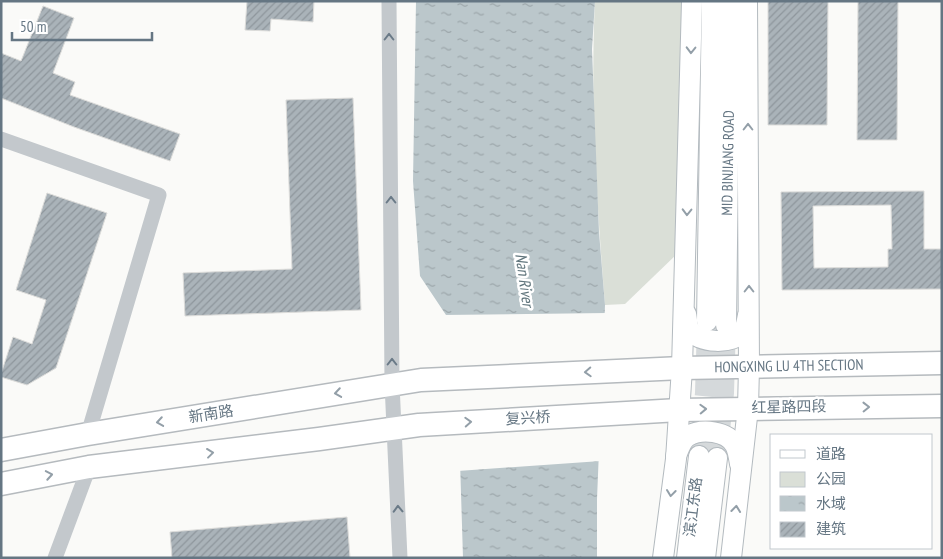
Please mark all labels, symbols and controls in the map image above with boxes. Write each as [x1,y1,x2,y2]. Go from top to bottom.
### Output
scale bar [12,10,152,42]
text: 50 m [20,17,46,36]
one-way arrow [384,33,394,41]
one-way arrow [686,46,696,54]
street label: MID BINJIANG ROAD [717,110,738,216]
one-way arrow [743,122,753,130]
one-way arrow [386,196,396,204]
one-way arrow [682,209,692,217]
water label: Nan River [511,252,539,311]
one-way arrow [744,285,754,292]
street label: HONGXING LU 4TH SECTION [714,355,864,376]
one-way arrow [387,358,397,366]
one-way arrow [584,366,592,377]
one-way arrow [334,387,342,397]
street label: 红星路四段 [751,396,827,417]
street label: 新南路 [187,401,235,426]
one-way arrow [862,401,870,412]
one-way arrow [699,404,707,415]
street label: 复兴桥 [505,407,551,428]
one-way arrow [464,416,472,427]
one-way arrow [156,417,165,427]
legend [770,434,933,549]
text: 道路 [816,444,846,463]
one-way arrow [206,448,214,459]
text: 公园 [816,469,846,488]
one-way arrow [45,470,54,480]
street label: 滨江东路 [679,476,706,538]
one-way arrow [666,490,677,498]
text: 水域 [816,494,846,513]
one-way arrow [392,505,403,513]
one-way arrow [730,505,741,513]
text: 建筑 [816,519,846,538]

